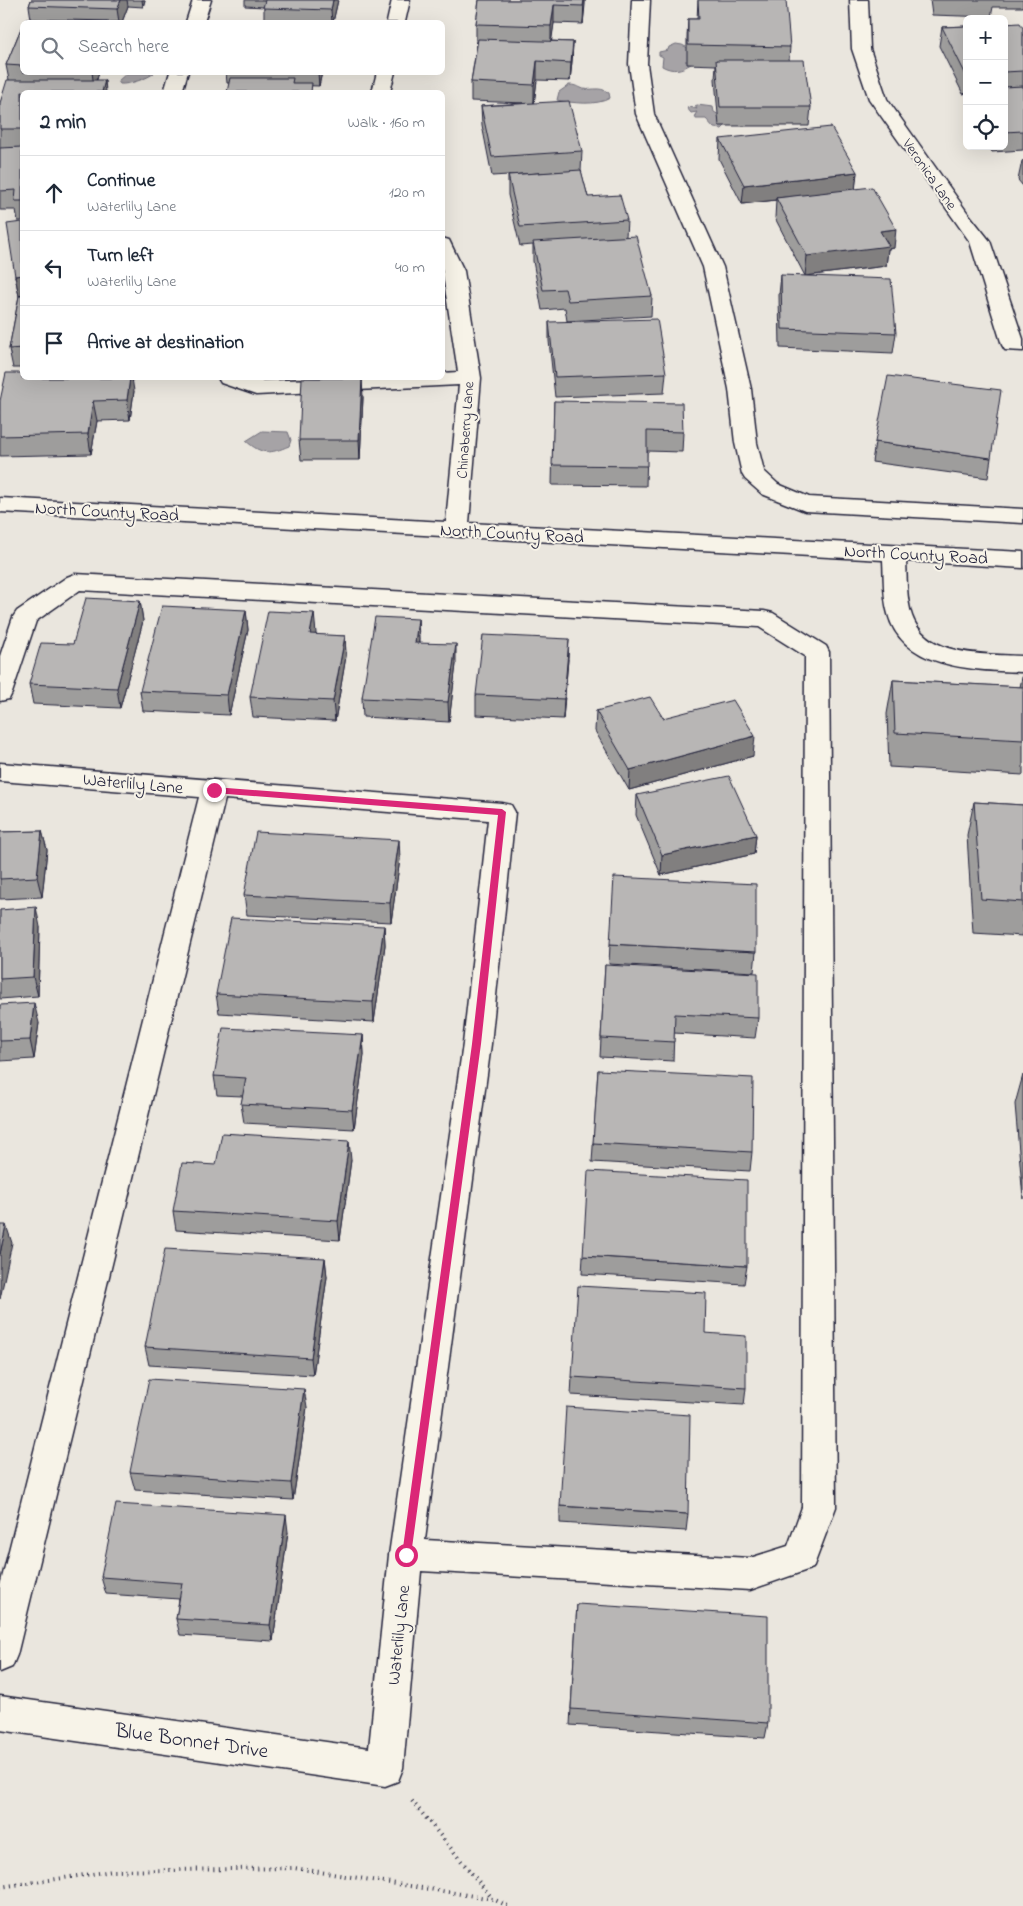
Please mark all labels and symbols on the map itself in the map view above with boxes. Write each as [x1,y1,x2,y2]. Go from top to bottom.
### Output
street label: Veronica Lane [896,134,962,215]
street label: Chinaberry Lane [452,380,481,479]
street label: North County Road [34,496,180,530]
street label: North County Road [439,518,585,552]
street label: North County Road [843,539,989,573]
street label: Waterlily Lane [82,768,185,802]
route end [203,779,226,802]
route start [395,1544,418,1567]
street label: Waterlily Lane [382,1583,418,1687]
street label: Blue Bonnet Drive [112,1716,271,1768]

